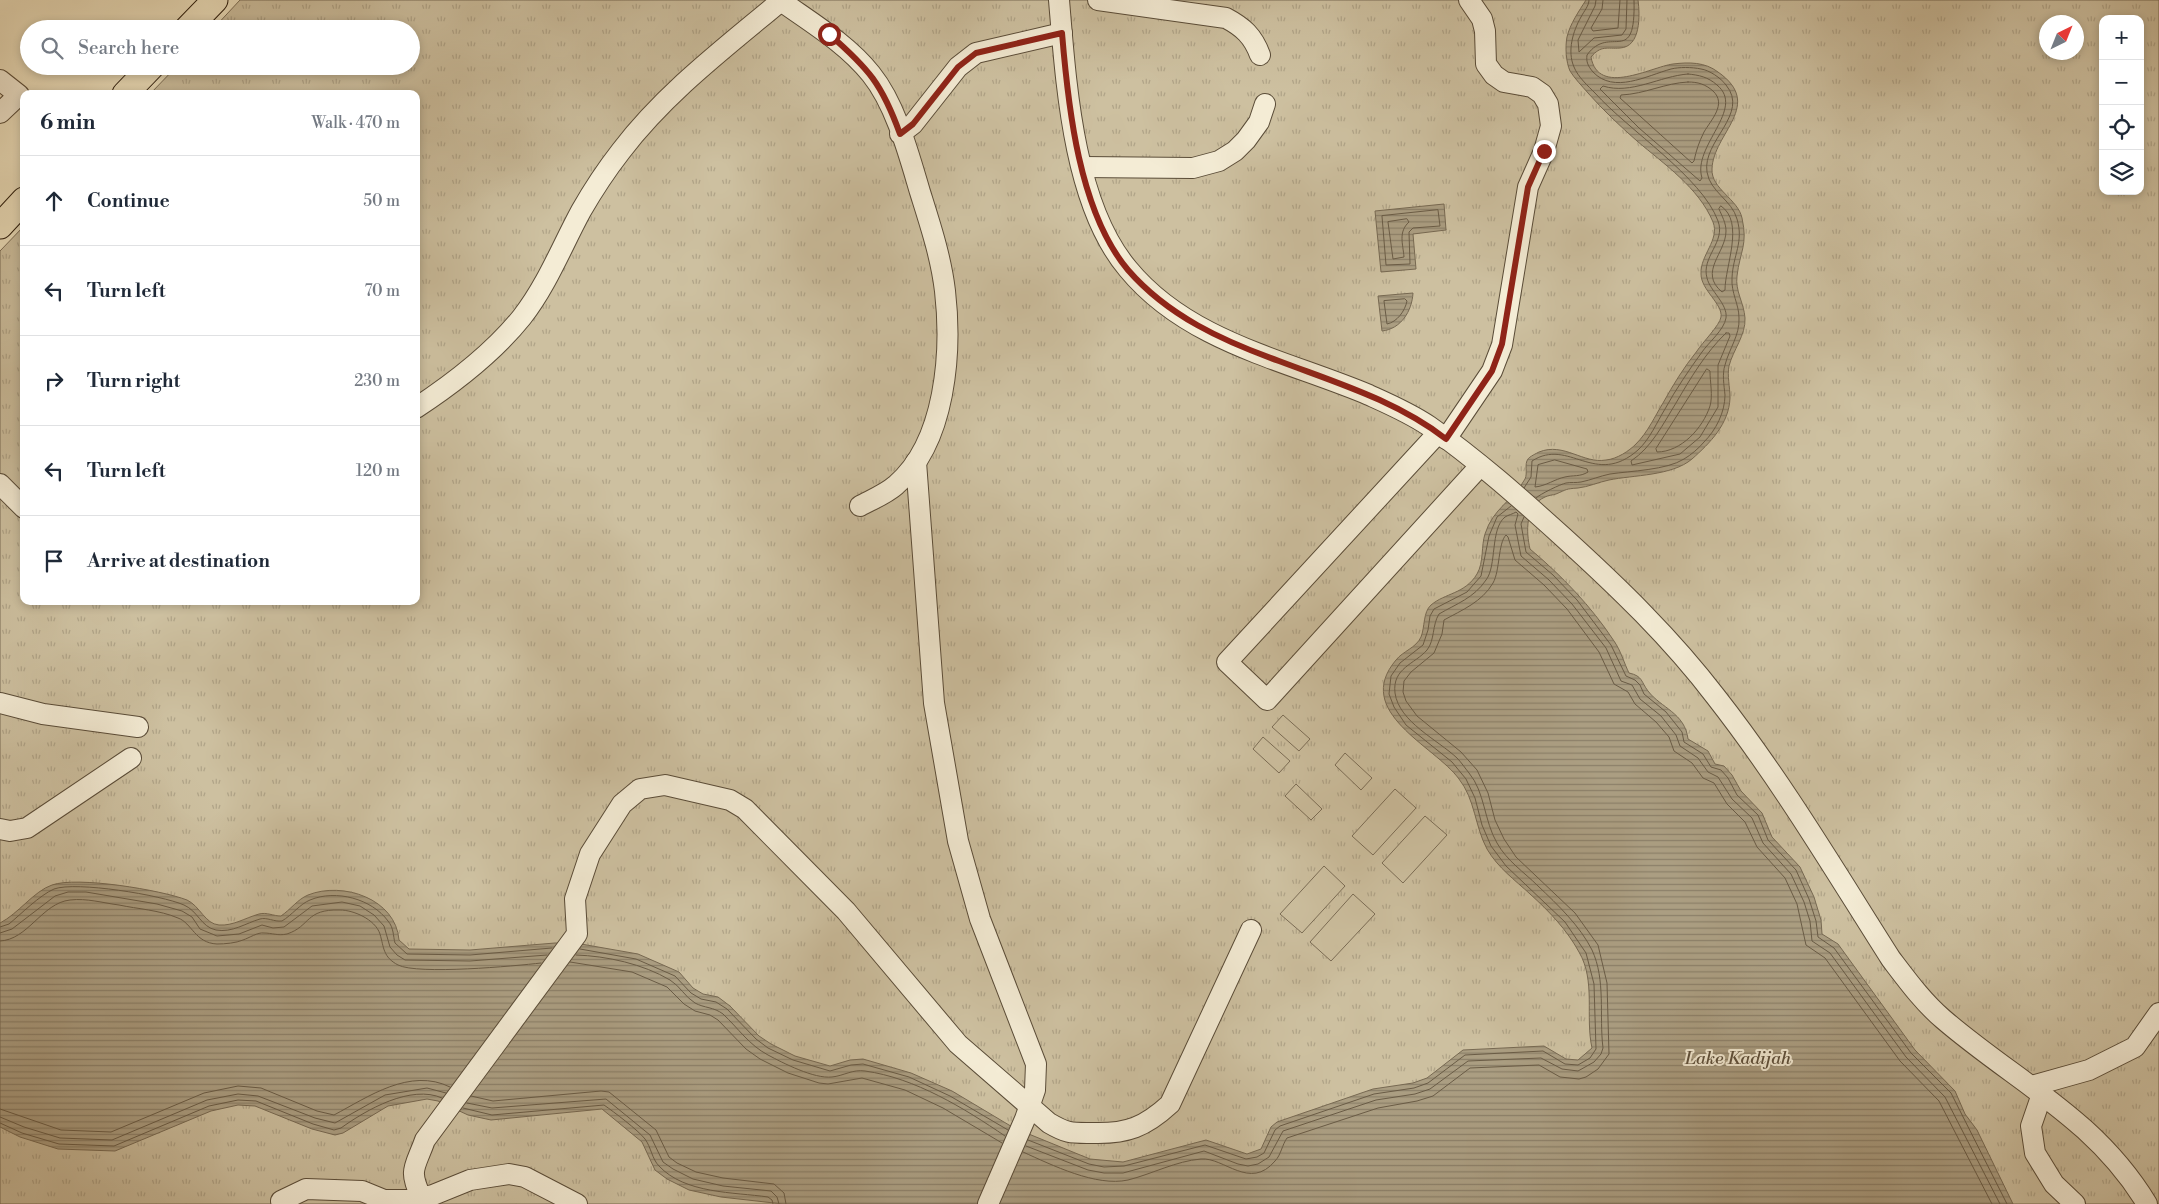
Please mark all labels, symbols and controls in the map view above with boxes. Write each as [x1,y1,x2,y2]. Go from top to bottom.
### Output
north arrow [2039,15,2084,60]
map controls [2099,15,2144,195]
button: + [2099,15,2144,60]
search box [20,20,420,75]
route start [818,23,841,46]
icon: search [38,34,66,62]
text: Search here [78,36,179,60]
button: − [2099,60,2144,105]
button: locate [2099,105,2144,150]
text: 6 min [40,110,95,136]
text: Walk · 470 m [312,113,400,133]
route end [1533,140,1556,163]
button: layers [2099,150,2144,195]
icon: ahead [40,187,68,215]
text: Continue [87,189,170,213]
text: 50 m [363,191,400,211]
icon: left [40,277,68,305]
text: Turn left [87,279,166,303]
text: 70 m [364,281,400,301]
icon: right [40,367,68,395]
text: Turn right [87,369,180,393]
text: 230 m [354,371,400,391]
icon: left [40,457,68,485]
text: Turn left [87,459,166,483]
text: 120 m [356,461,400,481]
icon: arrive [40,547,68,575]
text: Arrive at destination [87,549,270,573]
water label: Lake Kadijah [1684,1047,1792,1070]

